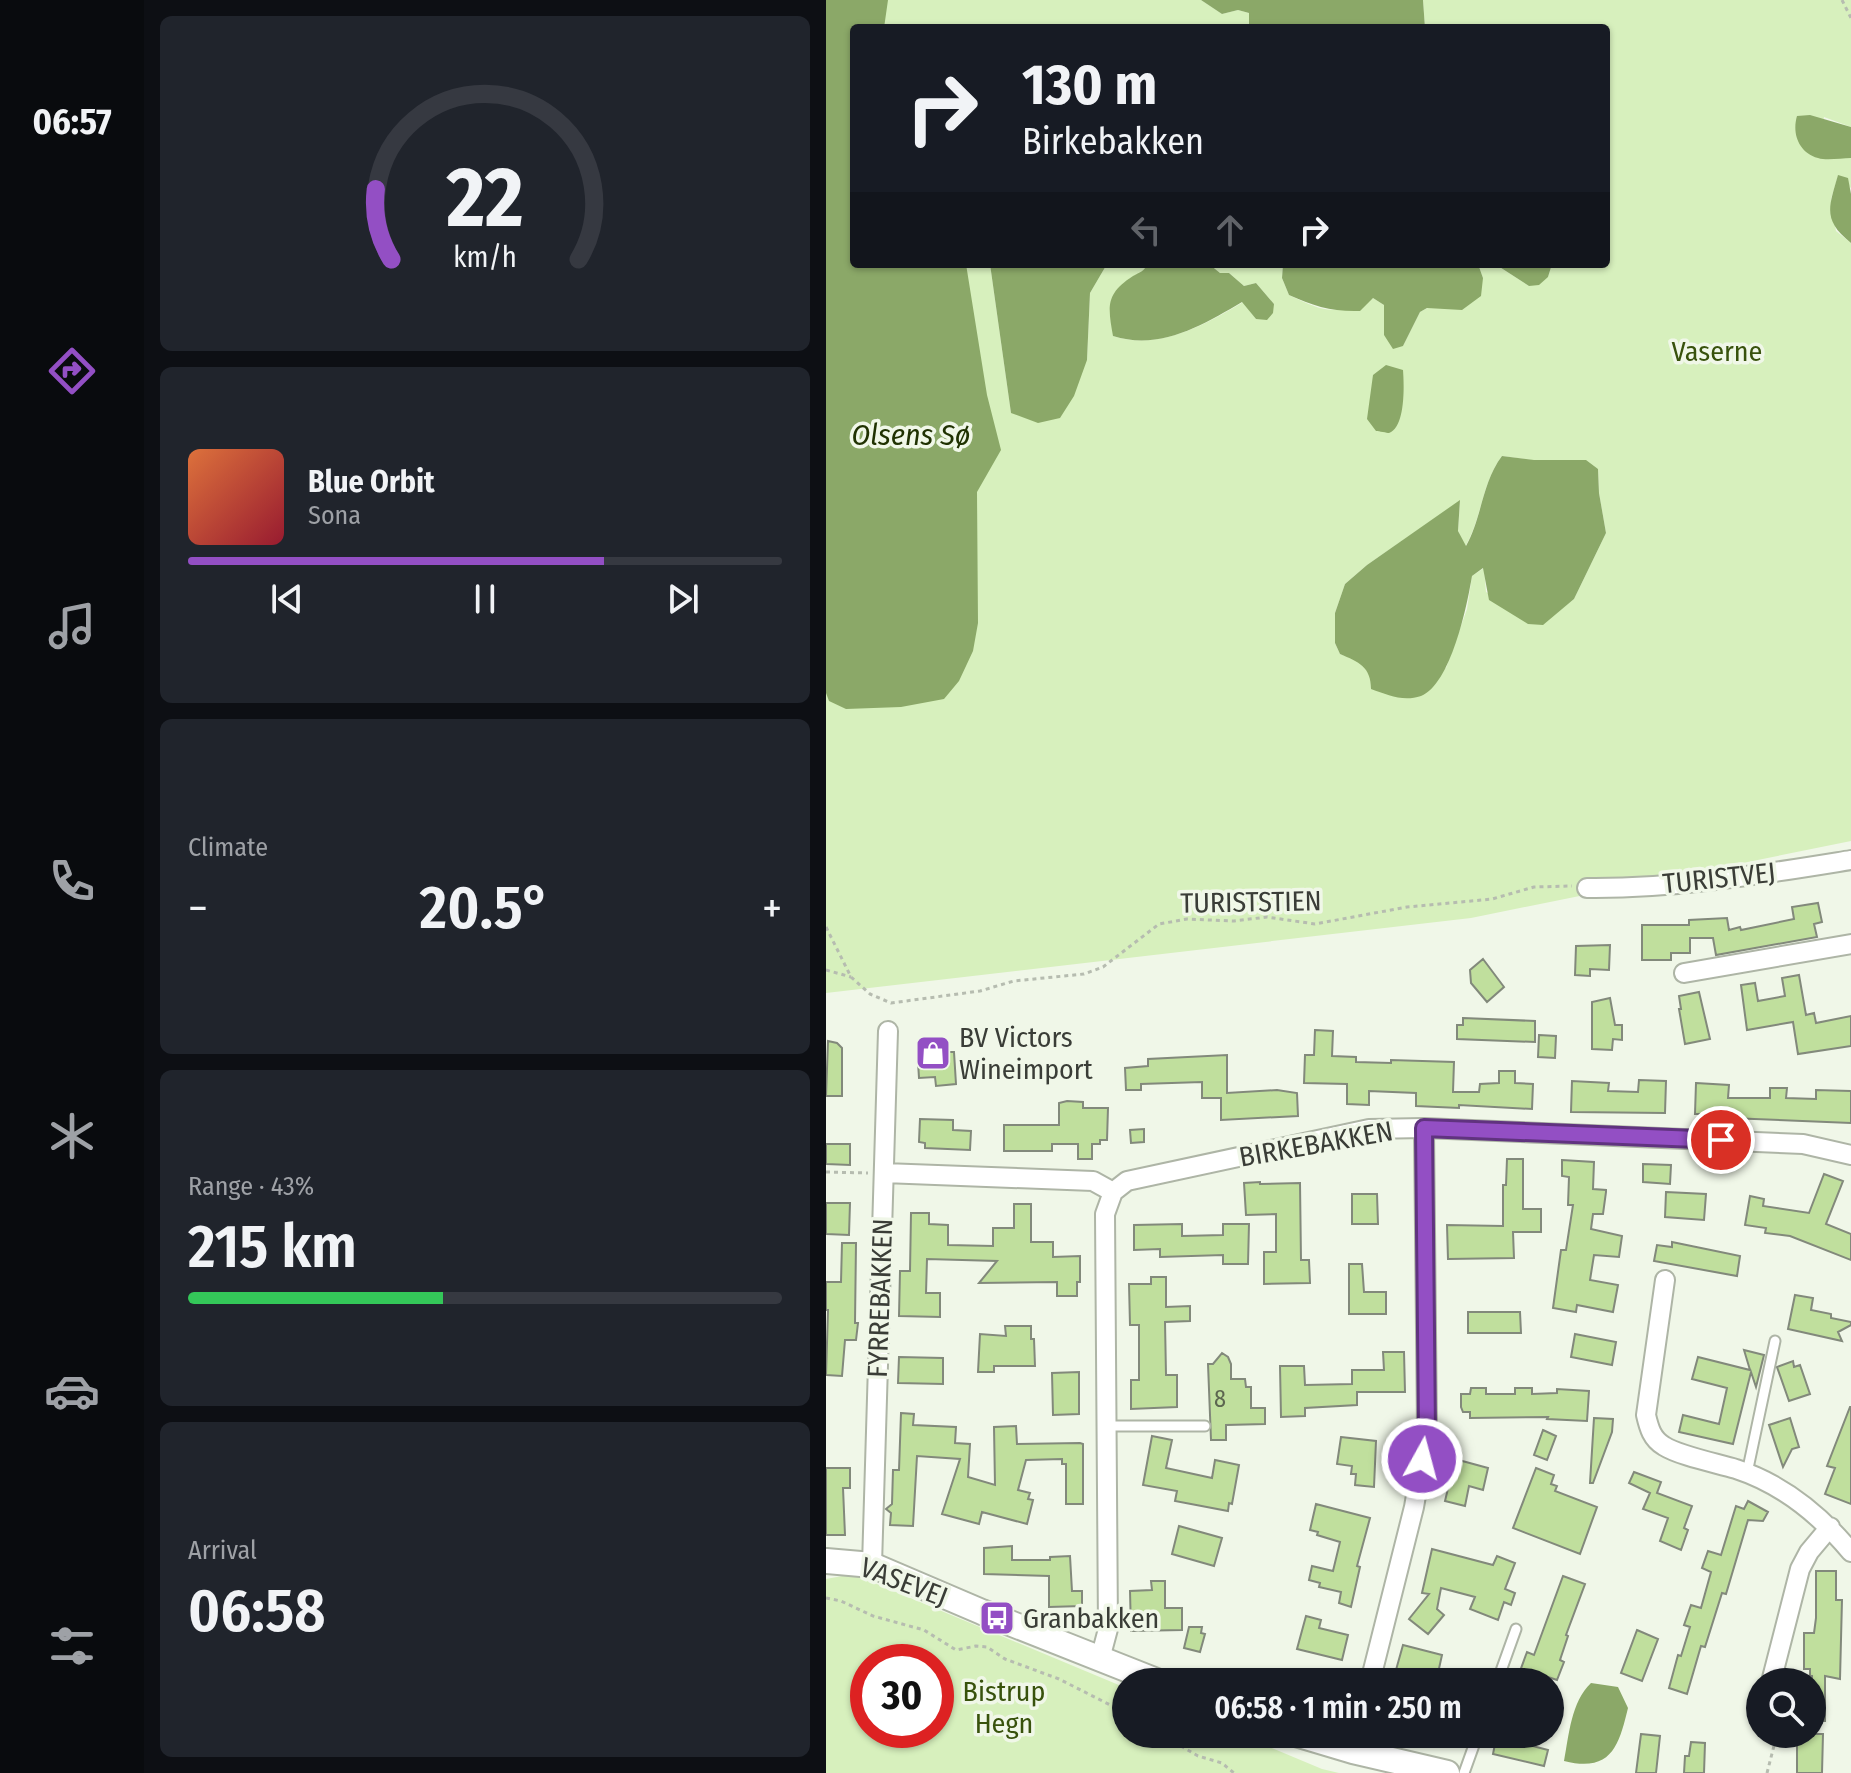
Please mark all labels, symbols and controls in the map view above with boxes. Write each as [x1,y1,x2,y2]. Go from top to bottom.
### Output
text: 130 m [1022,52,1157,119]
icon: right [890,56,994,160]
text: 06:57 [32,100,112,144]
text: Birkebakken [1022,120,1204,164]
text: 22 [445,147,524,247]
icon: left [1124,208,1168,252]
icon: ahead [1208,208,1252,252]
icon: right [1292,208,1336,252]
text: km/h [453,240,517,275]
park label: Vaserne [1672,335,1762,368]
icon: directions [44,343,100,399]
water label: Olsens Sø [851,417,971,453]
text: Blue Orbit [308,464,434,500]
text: Sona [308,500,361,531]
icon: previous [265,577,309,621]
icon: pause [463,577,507,621]
icon: next [661,577,705,621]
icon: music [44,598,100,654]
text: Climate [188,832,268,863]
icon: phone [44,853,100,909]
street label: TURISTVEJ [1661,856,1777,900]
text: 20.5° [420,872,550,944]
text: − [188,882,208,935]
text: + [762,882,782,935]
street label: TURISTSTIEN [1180,884,1322,920]
place label: BV Victors Wineimport [959,1021,1094,1086]
shop icon: BV Victors Wineimport [914,1034,952,1072]
pin [1687,1106,1755,1174]
icon: climate [44,1108,100,1164]
street label: BIRKEBAKKEN [1237,1114,1395,1174]
icon: arrive [1699,1118,1743,1162]
text: Range · 43% [188,1171,314,1202]
text: 215 km [188,1211,357,1283]
street label: FYRREBAKKEN [861,1218,899,1378]
icon: car [44,1363,100,1419]
house number: 8 [1214,1385,1226,1413]
position arrow [1380,1417,1464,1501]
text: Arrival [188,1535,257,1566]
street label: VASEVEJ [856,1550,952,1614]
text: 06:58 [188,1575,326,1647]
bus stop icon: Granbakken [978,1599,1016,1637]
place label: Granbakken [1023,1602,1159,1635]
icon: filters [44,1618,100,1674]
speed limit sign: 30 [850,1644,954,1748]
map controls [1746,1668,1826,1748]
button: search [1746,1668,1826,1748]
park label: Bistrup Hegn [963,1675,1045,1740]
text: 06:58 · 1 min · 250 m [1214,1690,1462,1726]

